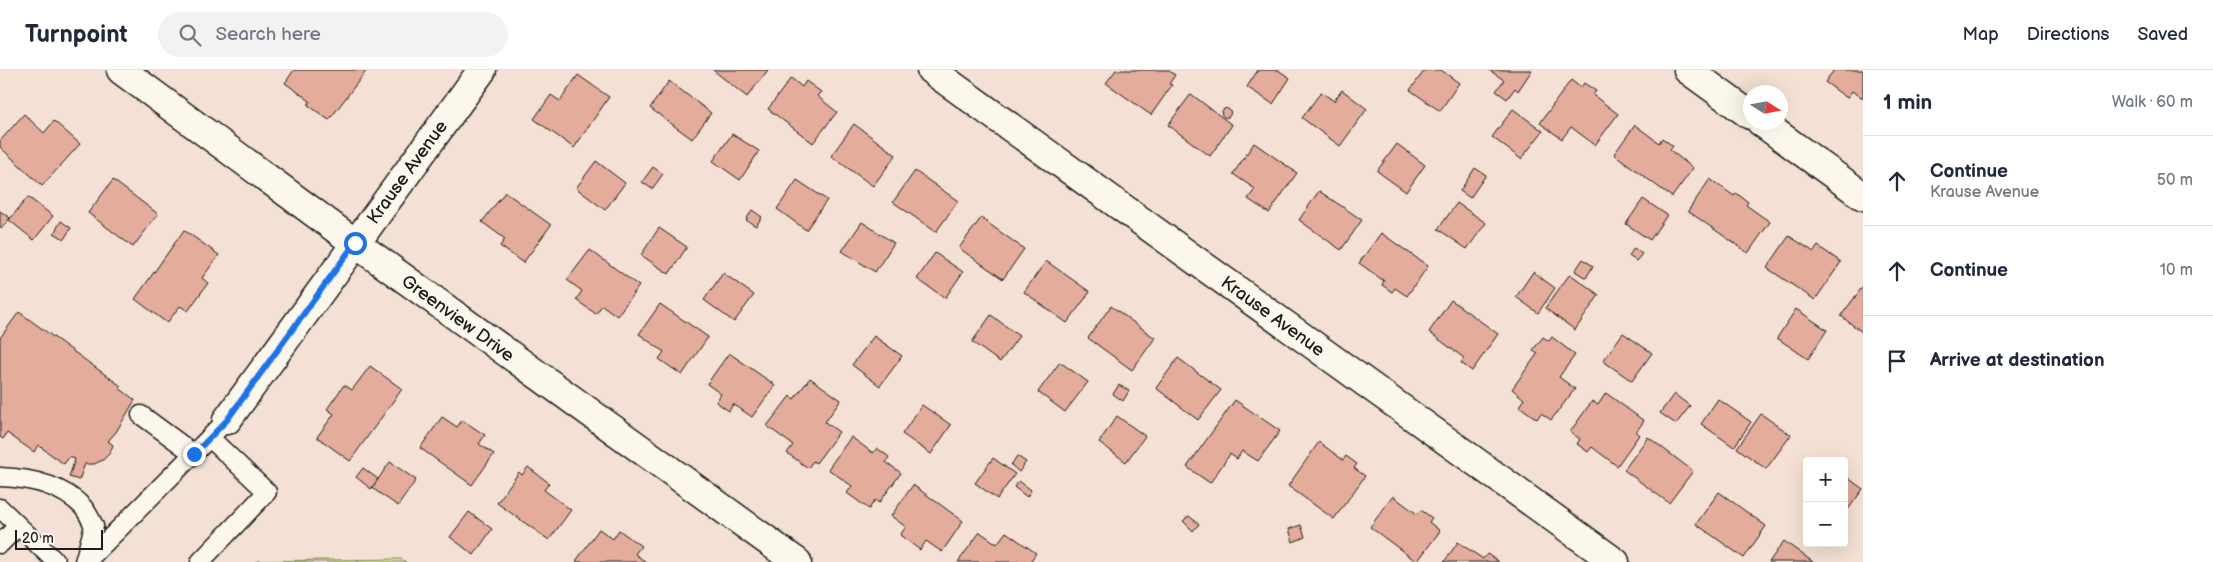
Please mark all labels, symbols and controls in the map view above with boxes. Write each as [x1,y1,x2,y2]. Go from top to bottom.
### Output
search box [158,12,508,57]
text: Turnpoint [25,20,128,49]
icon: search [176,21,204,49]
text: Search here [216,23,321,46]
text: Map [1963,24,1999,45]
text: Directions [2027,24,2109,45]
text: Saved [2137,24,2188,45]
north arrow [1743,85,1788,130]
text: 1 min [1883,90,1932,115]
text: Walk · 60 m [2112,93,2193,112]
street label: Krause Avenue [363,116,452,228]
text: Continue [1930,160,2008,183]
icon: ahead [1883,167,1911,195]
text: 50 m [2157,171,2193,190]
text: Krause Avenue [1930,183,2039,202]
route start [344,232,367,255]
icon: ahead [1883,257,1911,285]
text: Continue [1930,259,2008,282]
text: 10 m [2160,261,2193,280]
street label: Greenview Drive [397,271,518,366]
street label: Krause Avenue [1217,272,1329,361]
icon: arrive [1883,347,1911,375]
text: Arrive at destination [1930,349,2105,372]
route end [183,443,206,466]
map controls [1803,457,1848,547]
button: + [1803,457,1848,502]
button: − [1803,502,1848,547]
scale bar [15,527,102,550]
text: 20 m [22,530,54,547]

